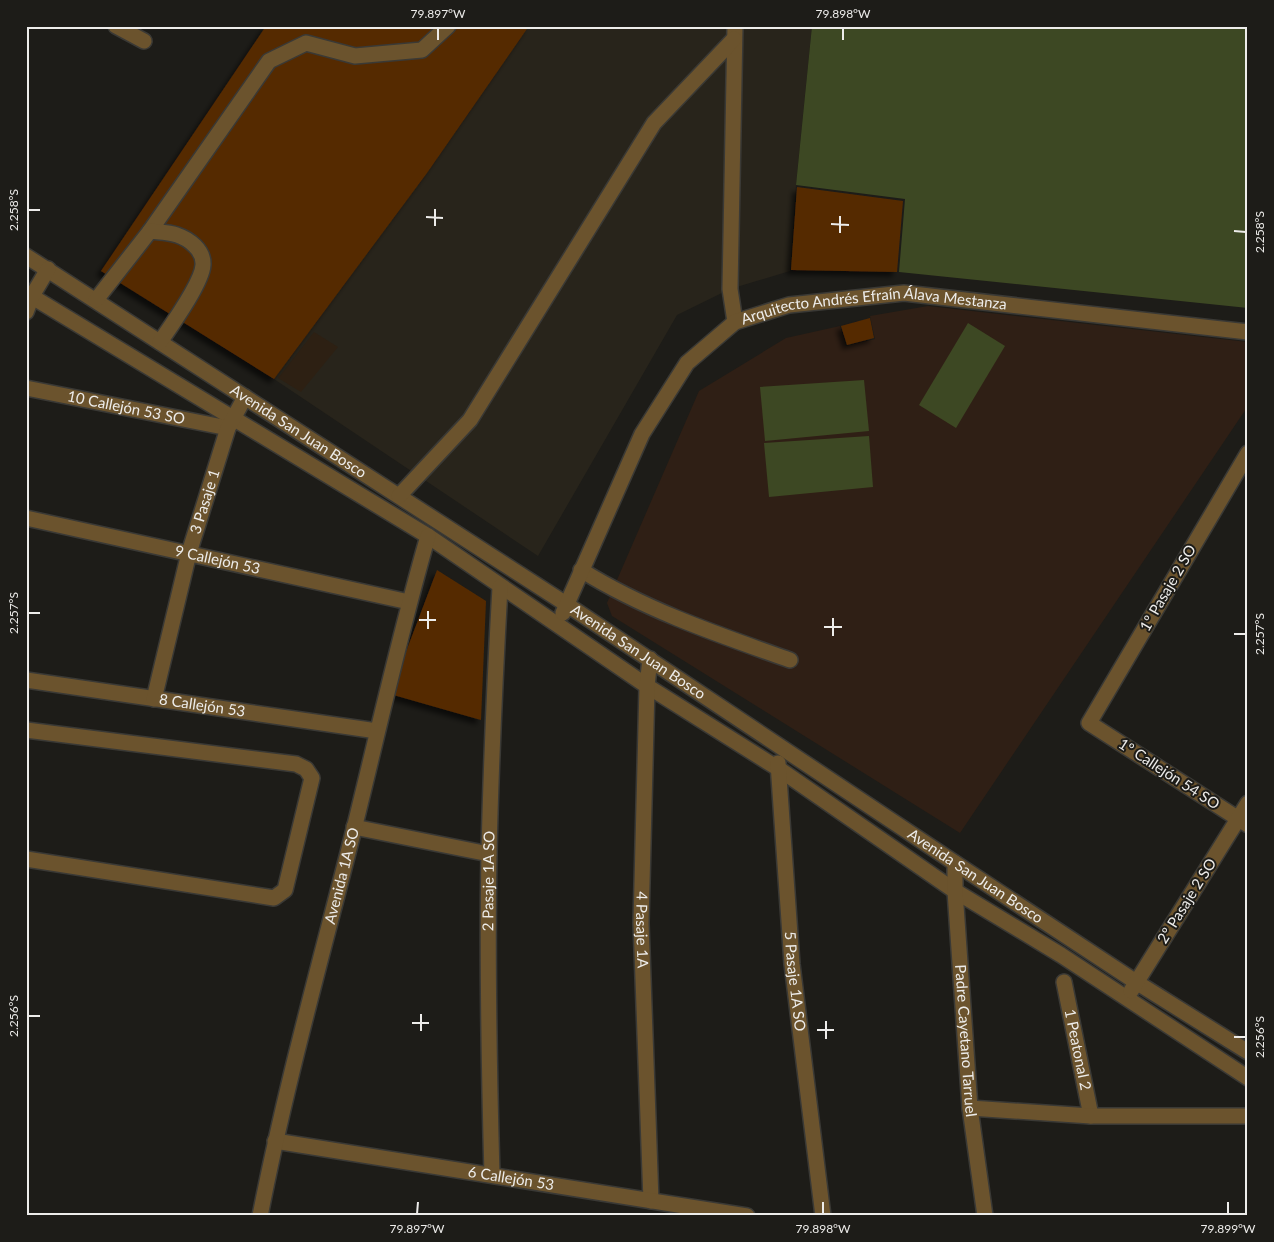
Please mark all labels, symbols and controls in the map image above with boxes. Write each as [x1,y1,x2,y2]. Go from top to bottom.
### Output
text: 79.897°W [410,6,466,21]
text: 79.898°W [815,6,871,21]
text: 2.258°S [6,189,21,231]
text: 2.258°S [1252,211,1267,253]
street label: Arquitecto Andrés Efraín Álava Mestanza [738,283,1008,328]
street label: Avenida San Juan Bosco [227,380,370,481]
street label: 10 Callejón 53 SO [66,386,187,427]
street label: 3 Pasaje 1 [186,467,223,536]
street label: 9 Callejón 53 [173,541,262,577]
street label: 1º Pasaje 2 SO [1135,541,1199,634]
text: 2.257°S [6,592,21,634]
street label: Avenida San Juan Bosco [568,600,710,703]
text: 2.257°S [1252,613,1267,655]
street label: 8 Callejón 53 [158,689,247,720]
street label: 1º Callejón 54 SO [1116,734,1223,813]
street label: Avenida San Juan Bosco [905,824,1047,927]
street label: Avenida 1A SO [320,825,362,926]
street label: 2 Pasaje 1A SO [478,830,498,931]
street label: 2º Pasaje 2 SO [1153,855,1219,946]
street label: 4 Pasaje 1A [633,891,653,969]
street label: 5 Pasaje 1A SO [782,931,810,1032]
street label: Padre Cayetano Tarruel [952,964,981,1118]
text: 2.256°S [6,995,21,1037]
street label: 1 Peatonal 2 [1062,1007,1096,1092]
text: 2.256°S [1252,1016,1267,1058]
street label: 6 Callejón 53 [467,1162,555,1193]
text: 79.897°W [389,1221,445,1236]
text: 79.898°W [795,1221,851,1236]
text: 79.899°W [1200,1221,1256,1236]

